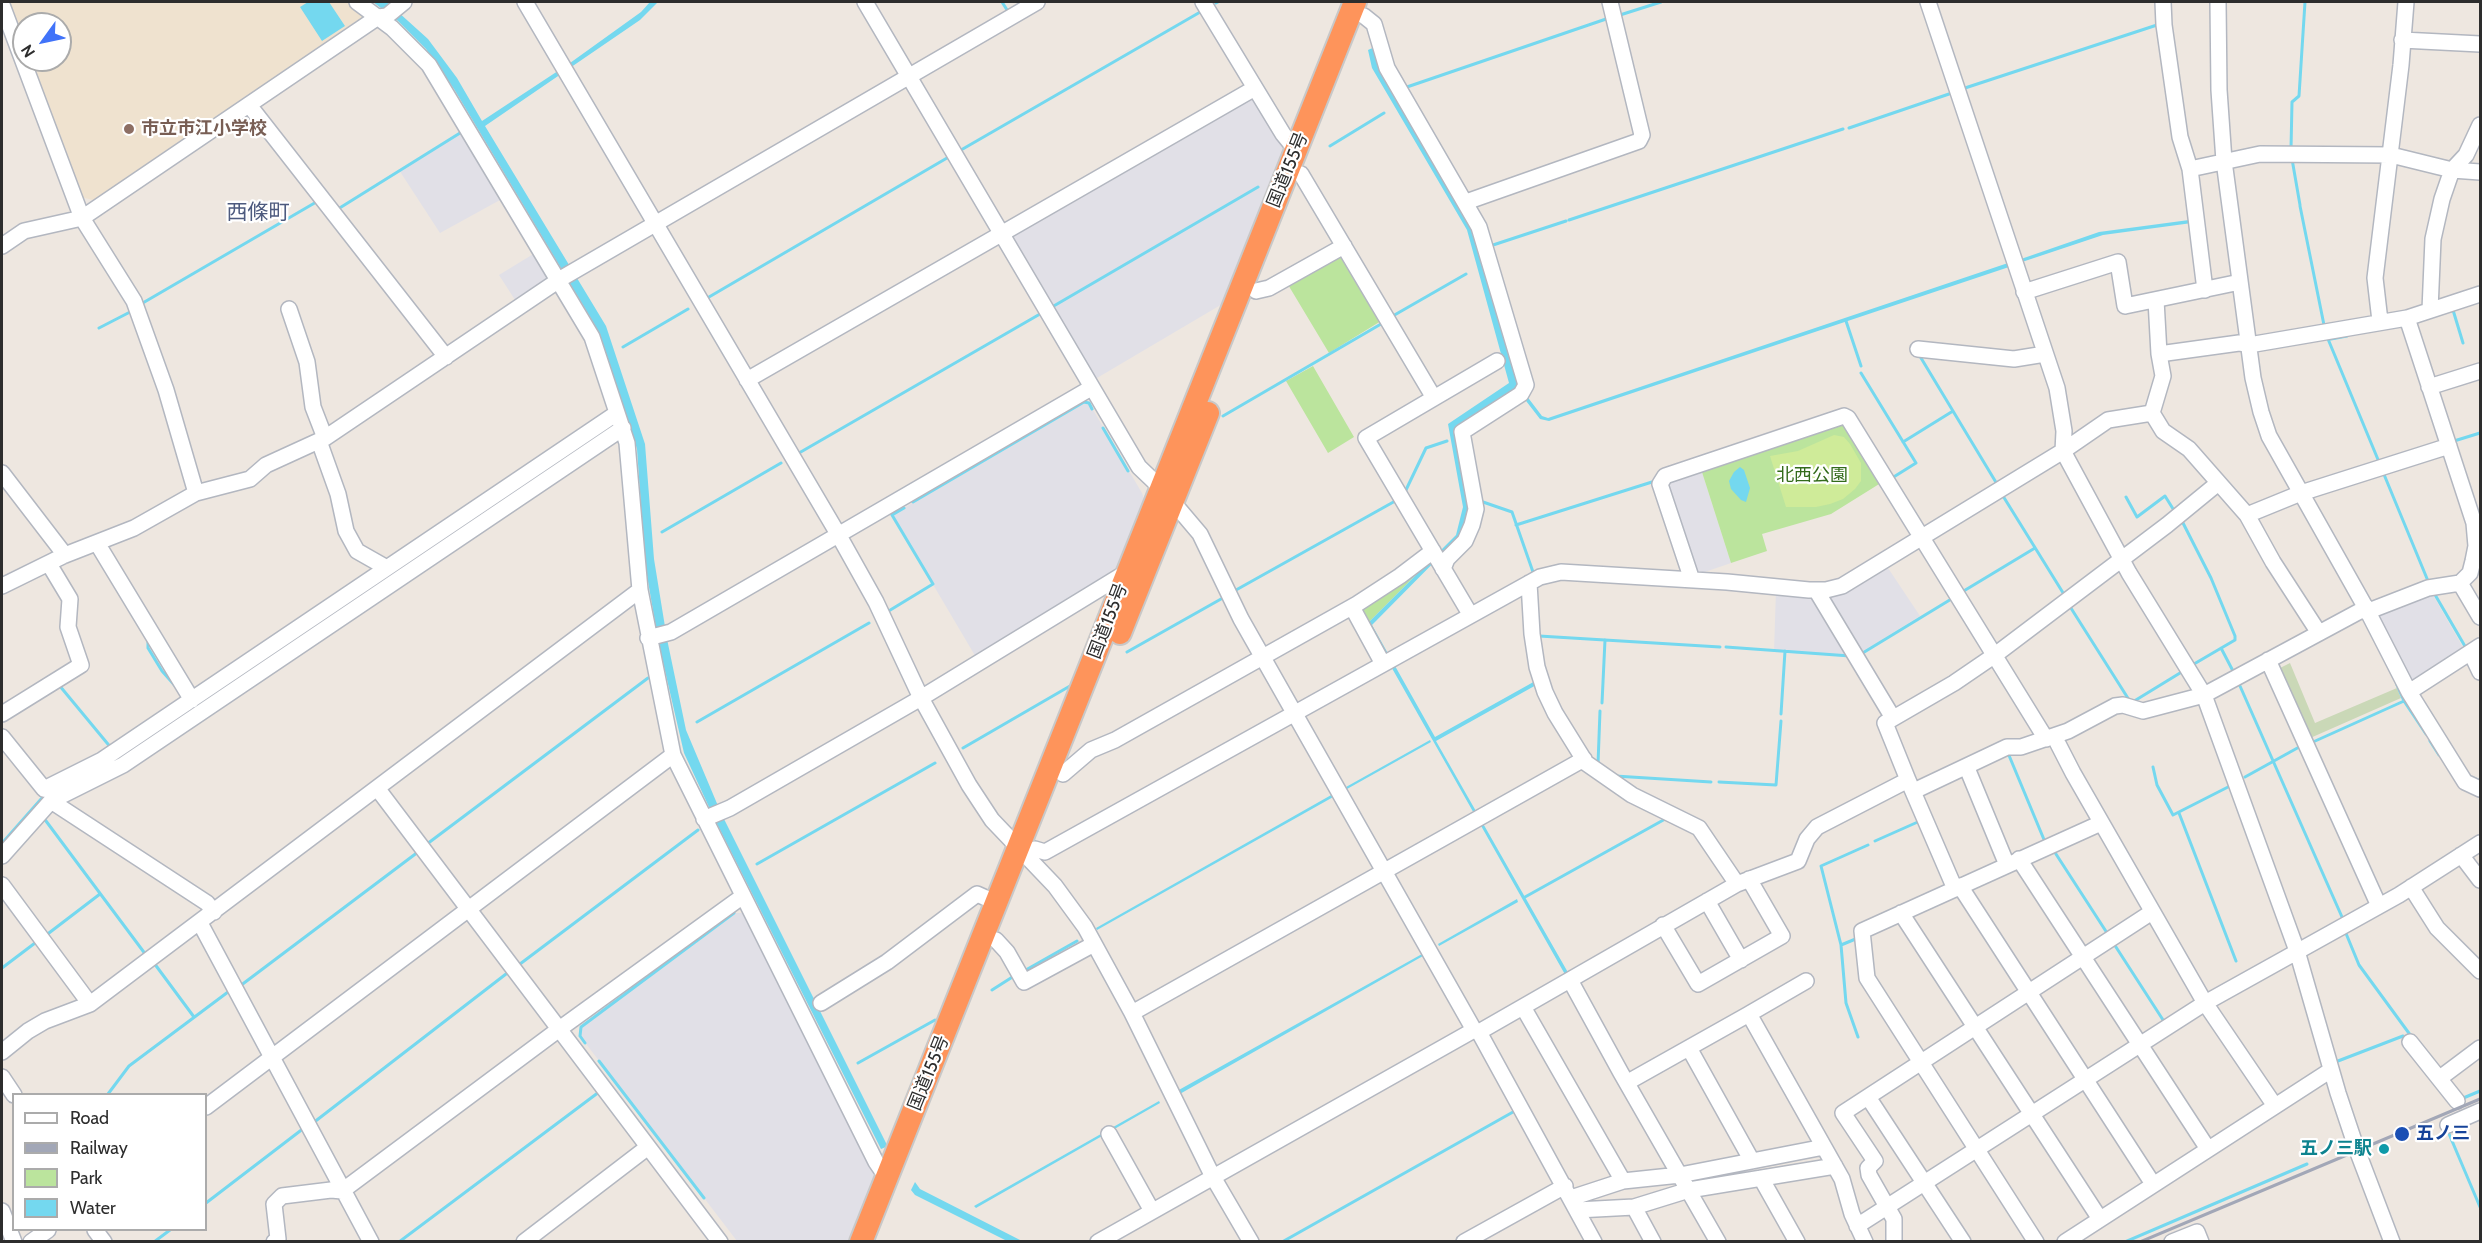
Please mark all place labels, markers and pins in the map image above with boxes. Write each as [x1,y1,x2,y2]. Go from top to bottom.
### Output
place label: 市立市江小学校 [141,118,267,140]
marker: 市立市江小学校 [122,122,136,136]
place label: 五ノ三 [2416,1123,2470,1145]
marker: 五ノ三 [2393,1125,2411,1143]
place label: 五ノ三駅 [2300,1138,2372,1160]
marker: 五ノ三駅 [2377,1142,2391,1156]

